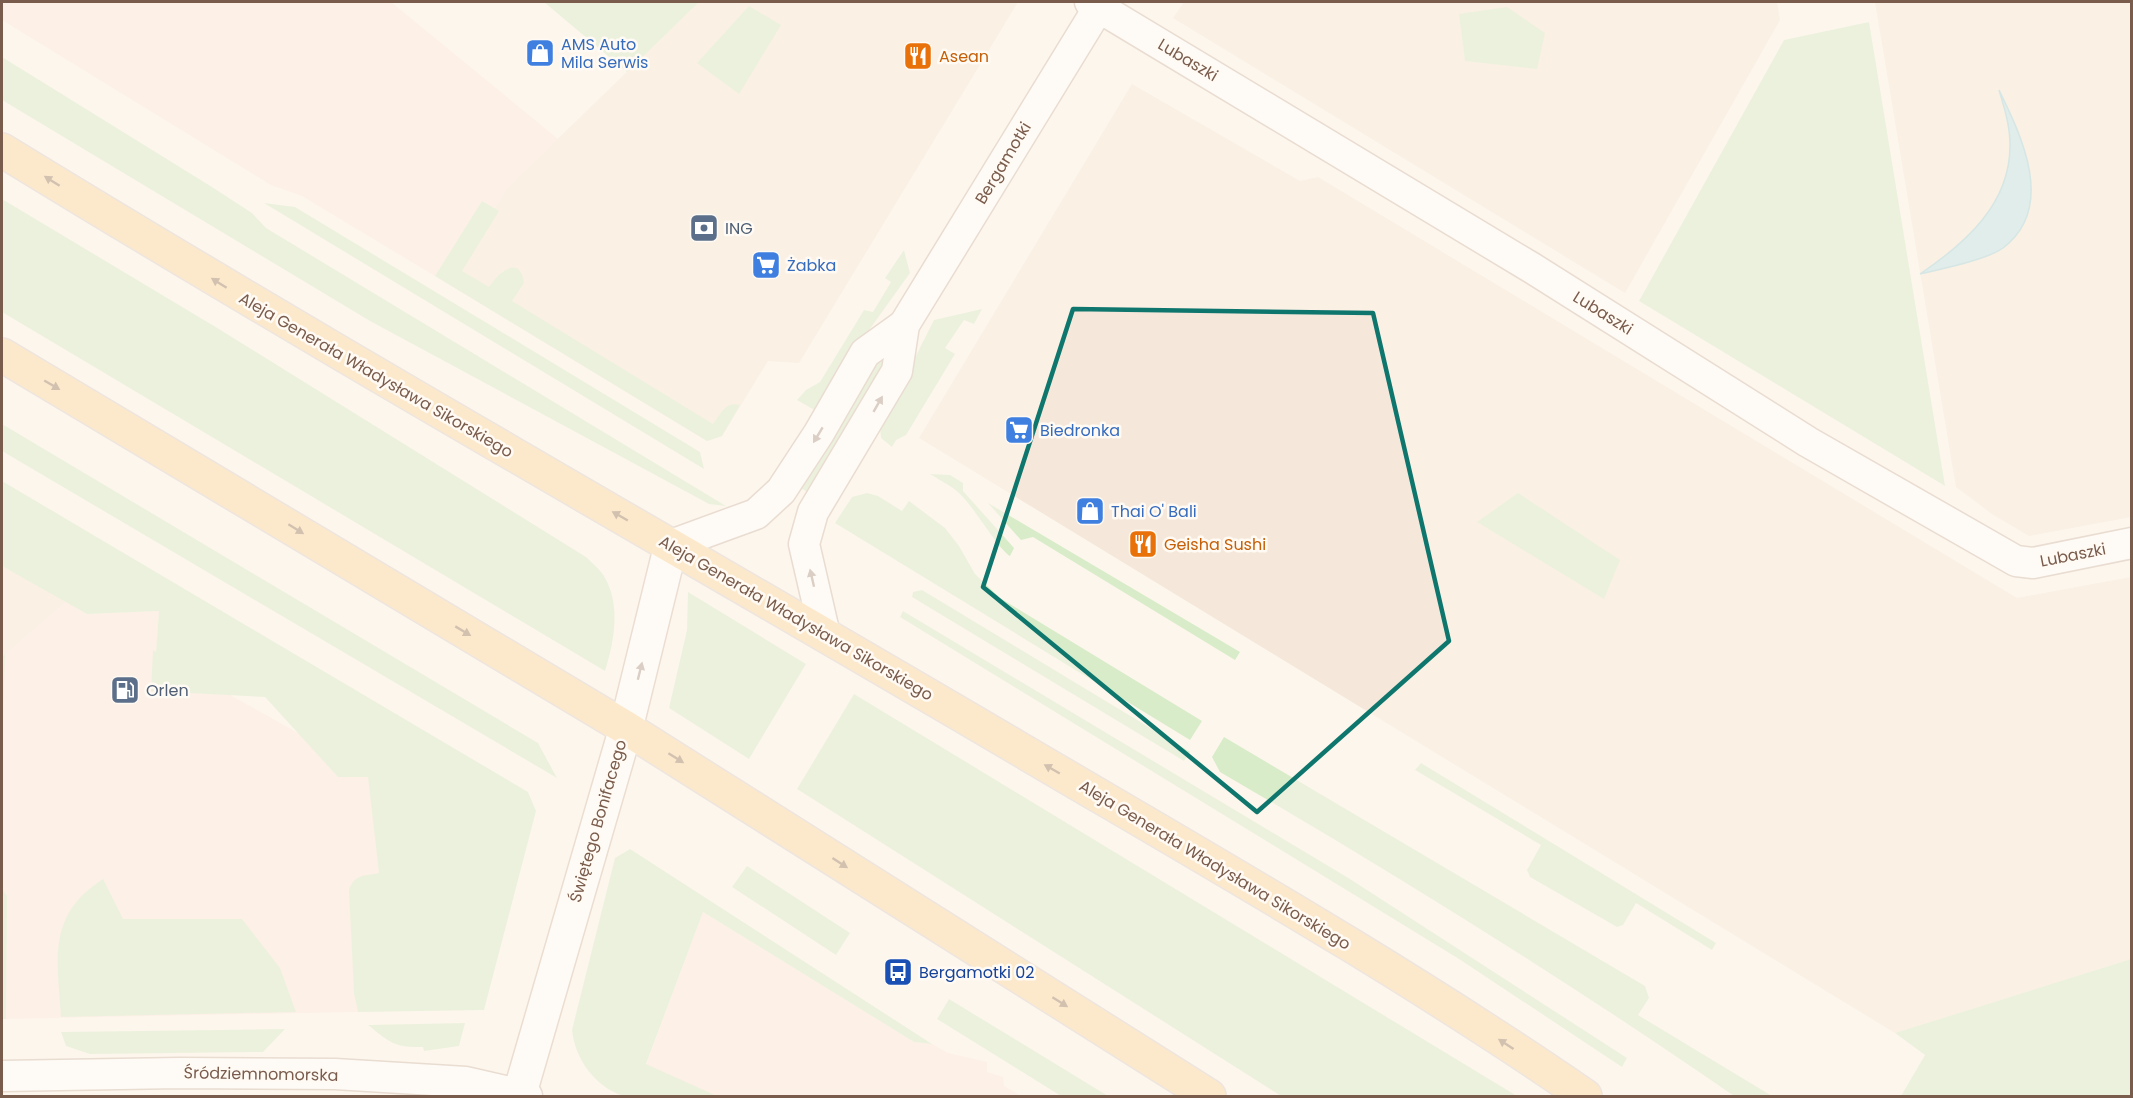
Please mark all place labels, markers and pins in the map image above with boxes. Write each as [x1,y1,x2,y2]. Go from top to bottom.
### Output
place label: AMS Auto Mila Serwis [561,33,648,74]
shop icon: AMS Auto Mila Serwis [524,37,556,69]
restaurant icon: Asean [902,40,934,72]
place label: Asean [939,45,989,68]
bank icon: ING [688,212,720,244]
place label: ING [725,217,753,240]
supermarket icon: Żabka [750,249,782,281]
place label: Żabka [787,254,836,277]
supermarket icon: Biedronka [1003,414,1035,446]
place label: Biedronka [1040,419,1120,442]
shop icon: Thai O' Bali [1074,495,1106,527]
place label: Thai O' Bali [1111,500,1197,523]
restaurant icon: Geisha Sushi [1127,528,1159,560]
place label: Geisha Sushi [1164,533,1266,556]
fuel station icon: Orlen [109,674,141,706]
place label: Orlen [146,679,189,702]
bus stop icon: Bergamotki 02 [882,956,914,988]
place label: Bergamotki 02 [919,961,1035,984]

